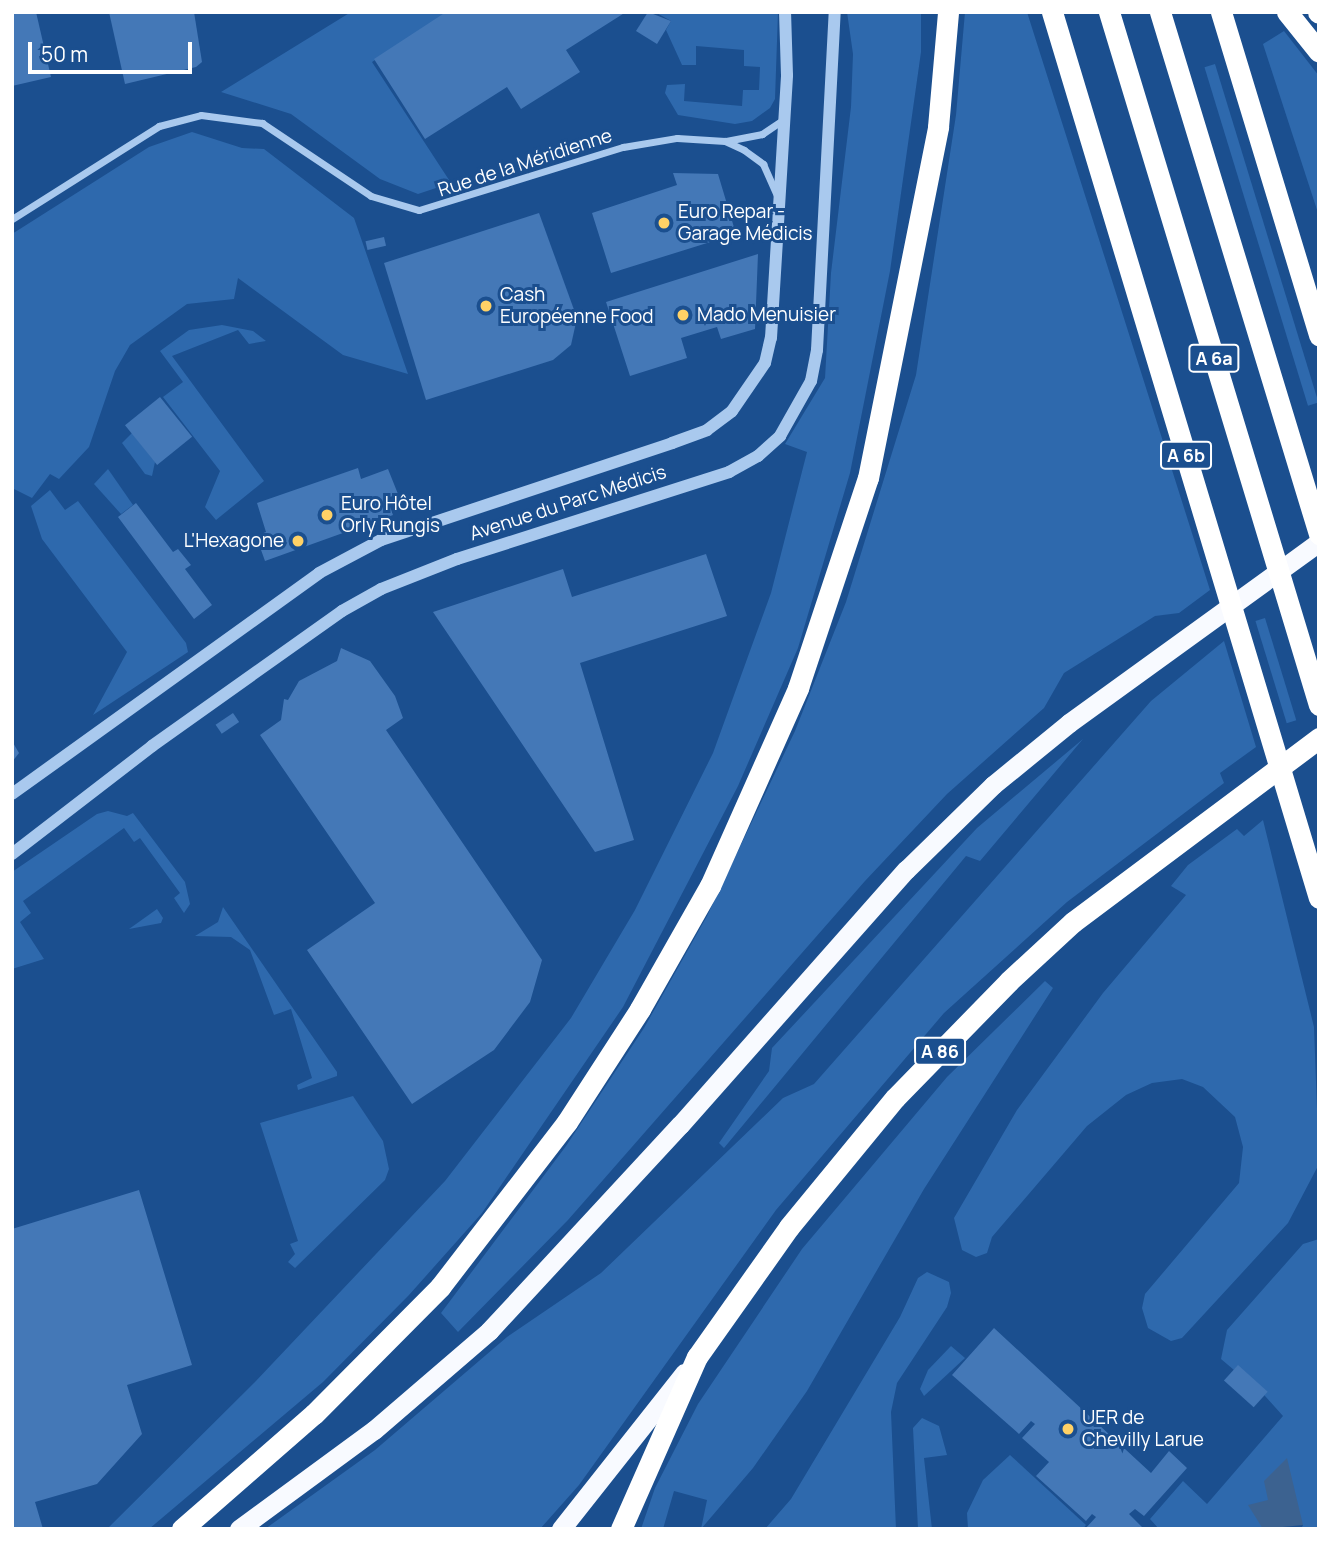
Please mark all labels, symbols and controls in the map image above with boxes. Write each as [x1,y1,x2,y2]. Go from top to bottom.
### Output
scale bar [32,28,196,72]
text: 50 m [41,40,88,68]
street label: Rue de la Méridienne [435,124,615,202]
place label: Euro Repar - Garage Médicis [678,201,813,245]
marker: Euro Repar - Garage Médicis [656,215,672,231]
place label: Cash Européenne Food [500,284,654,328]
marker: Cash Européenne Food [478,298,494,314]
place label: Mado Menuisier [697,304,836,326]
marker: Mado Menuisier [675,307,691,323]
road number: A 6a [1188,344,1240,372]
road number: A 6b [1160,440,1212,470]
street label: Avenue du Parc Médicis [467,460,669,546]
place label: Euro Hôtel Orly Rungis [341,493,440,537]
marker: Euro Hôtel Orly Rungis [319,507,335,523]
place label: L'Hexagone [184,530,284,552]
marker: L'Hexagone [290,533,306,549]
road number: A 86 [914,1036,966,1066]
place label: UER de Chevilly Larue [1082,1407,1204,1451]
marker: UER de Chevilly Larue [1060,1421,1076,1437]

